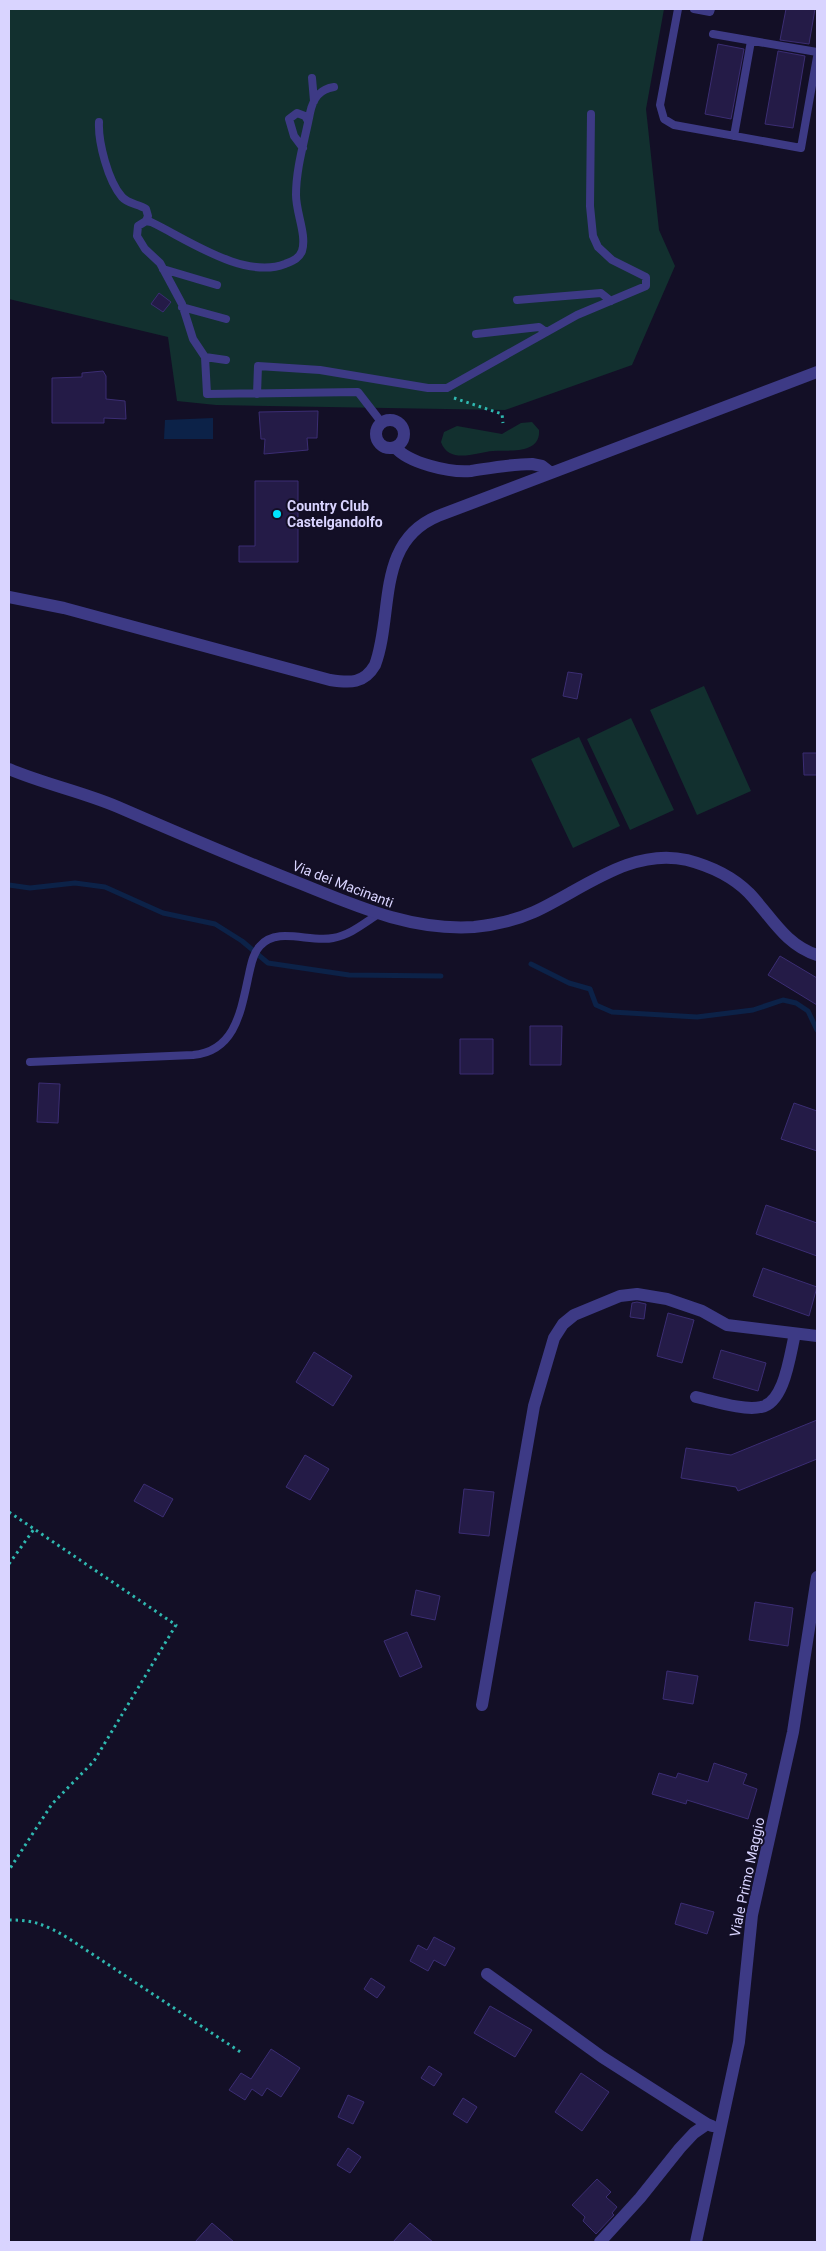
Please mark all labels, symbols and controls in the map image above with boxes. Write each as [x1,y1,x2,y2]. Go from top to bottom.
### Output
place label: Country Club Castelgandolfo [287,498,383,530]
marker: Country Club Castelgandolfo [271,508,283,520]
street label: Via dei Macinanti [290,857,396,911]
street label: Viale Primo Maggio [727,1816,767,1938]

